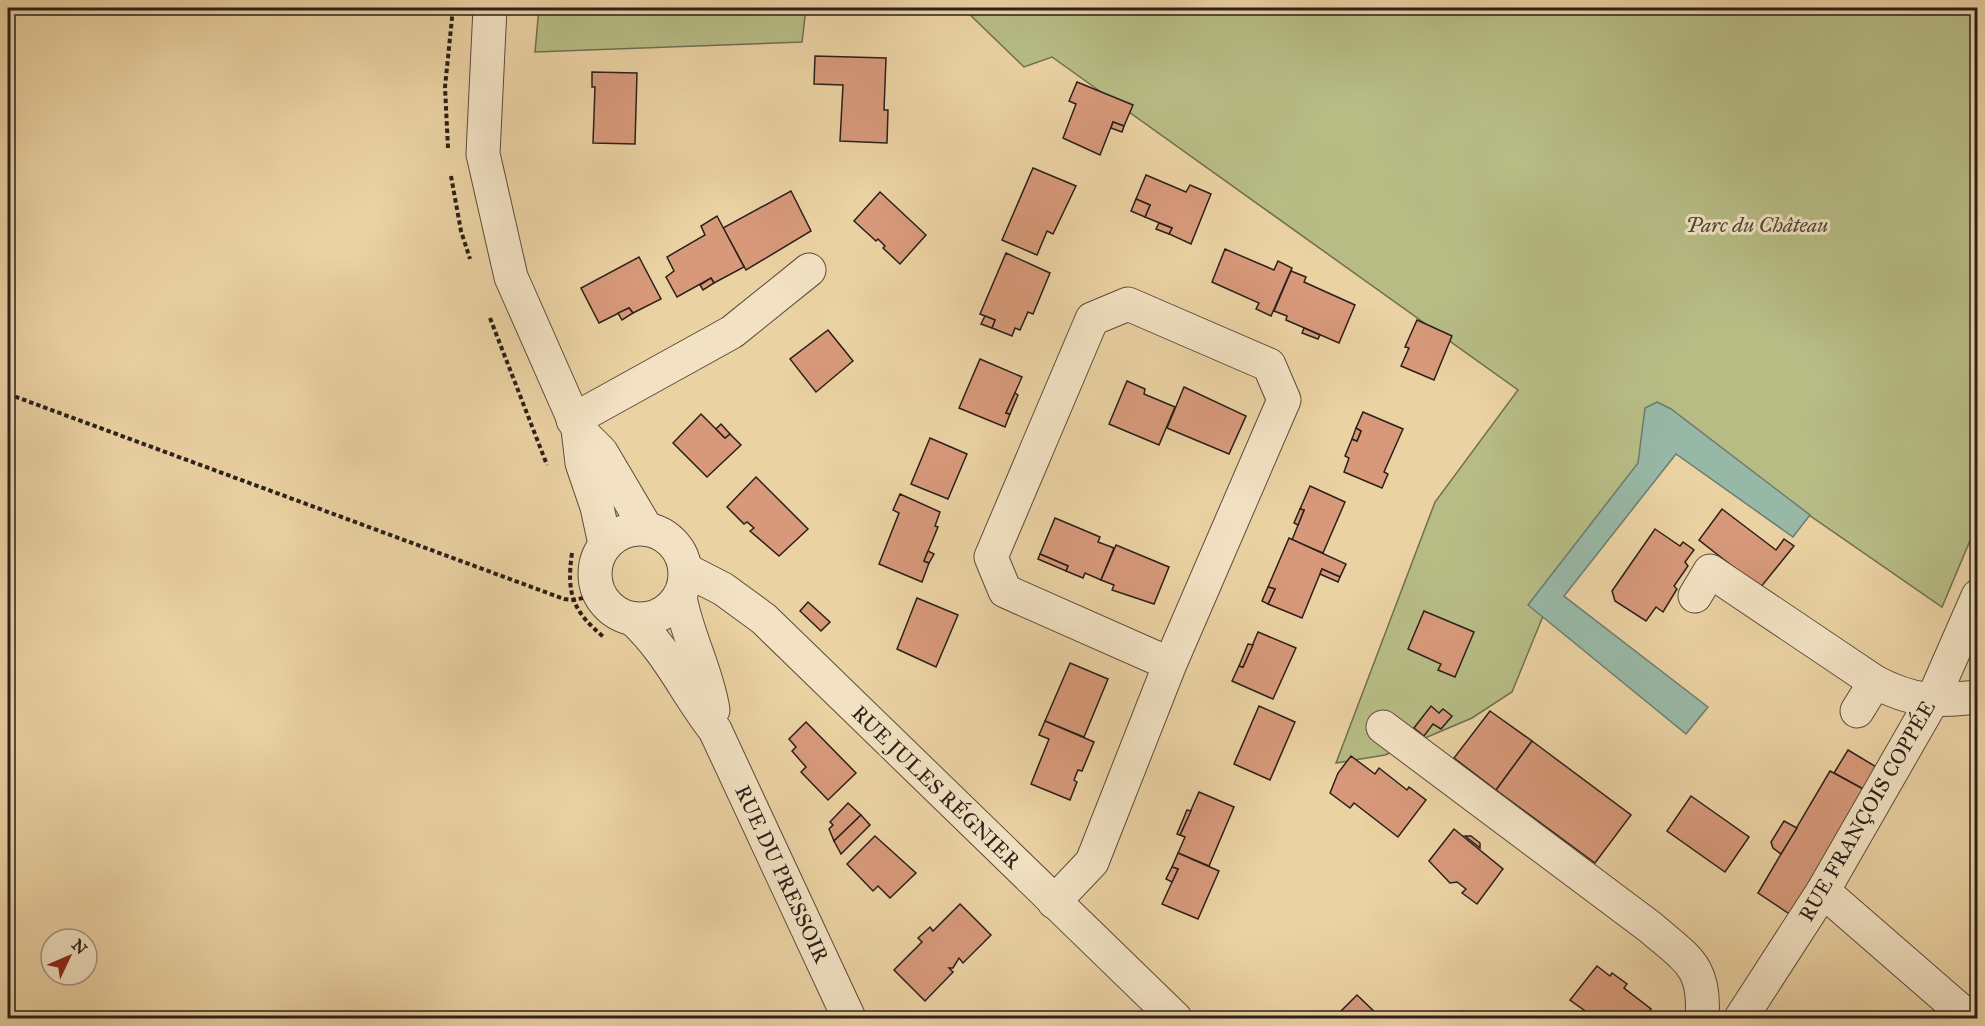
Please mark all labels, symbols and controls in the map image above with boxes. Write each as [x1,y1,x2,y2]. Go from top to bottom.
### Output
park label: Parc du Château [1686,212,1828,238]
street label: RUE FRANÇOIS COPPÉE [1792,696,1941,926]
street label: RUE JULES RÉGNIER [846,699,1027,875]
street label: RUE DU PRESSOIR [729,781,835,968]
north arrow [39,927,99,987]
text: N [68,935,91,959]

